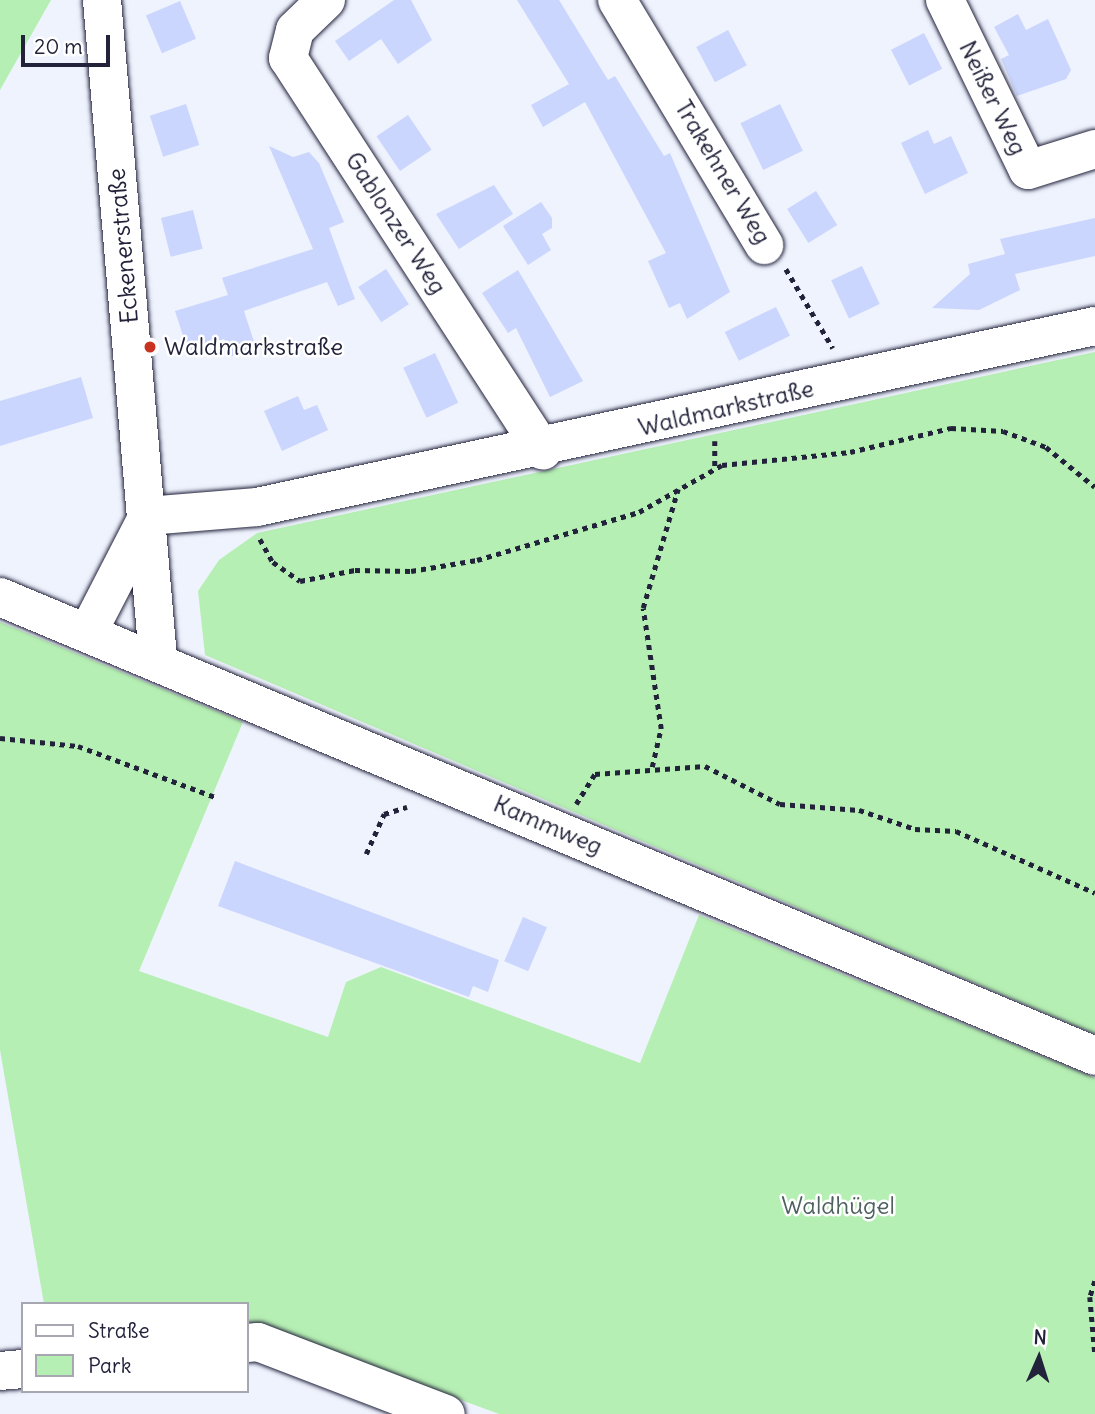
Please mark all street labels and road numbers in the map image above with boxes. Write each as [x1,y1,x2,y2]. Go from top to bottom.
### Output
street label: Neißer Weg [953,36,1033,160]
street label: Trakehner Weg [669,95,777,249]
street label: Gablonzer Weg [339,146,453,300]
street label: Eckenerstraße [102,167,144,325]
street label: Waldmarkstraße [635,374,817,442]
street label: Kammweg [489,789,607,861]

